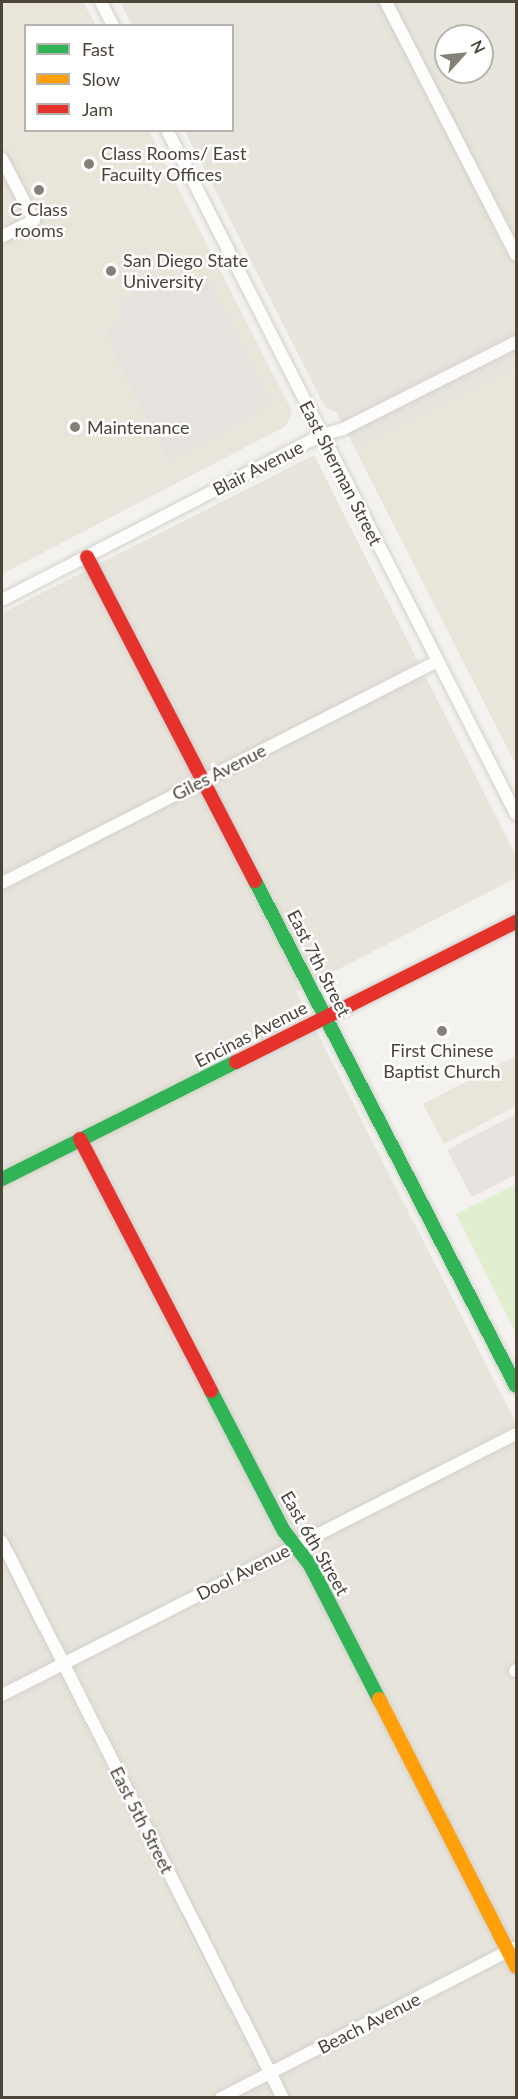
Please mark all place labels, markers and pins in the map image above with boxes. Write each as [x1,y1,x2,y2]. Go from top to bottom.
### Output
place label: Class Rooms/ East Facuilty Offices [101,143,246,186]
marker: Class Rooms/ East Facuilty Offices [82,157,96,171]
marker: C Class rooms [32,183,46,197]
place label: C Class rooms [10,199,68,242]
place label: San Diego State University [123,250,248,292]
marker: San Diego State University [104,264,118,278]
place label: Maintenance [87,416,190,438]
marker: Maintenance [68,420,82,434]
marker: First Chinese Baptist Church [435,1024,449,1038]
place label: First Chinese Baptist Church [383,1040,501,1082]

